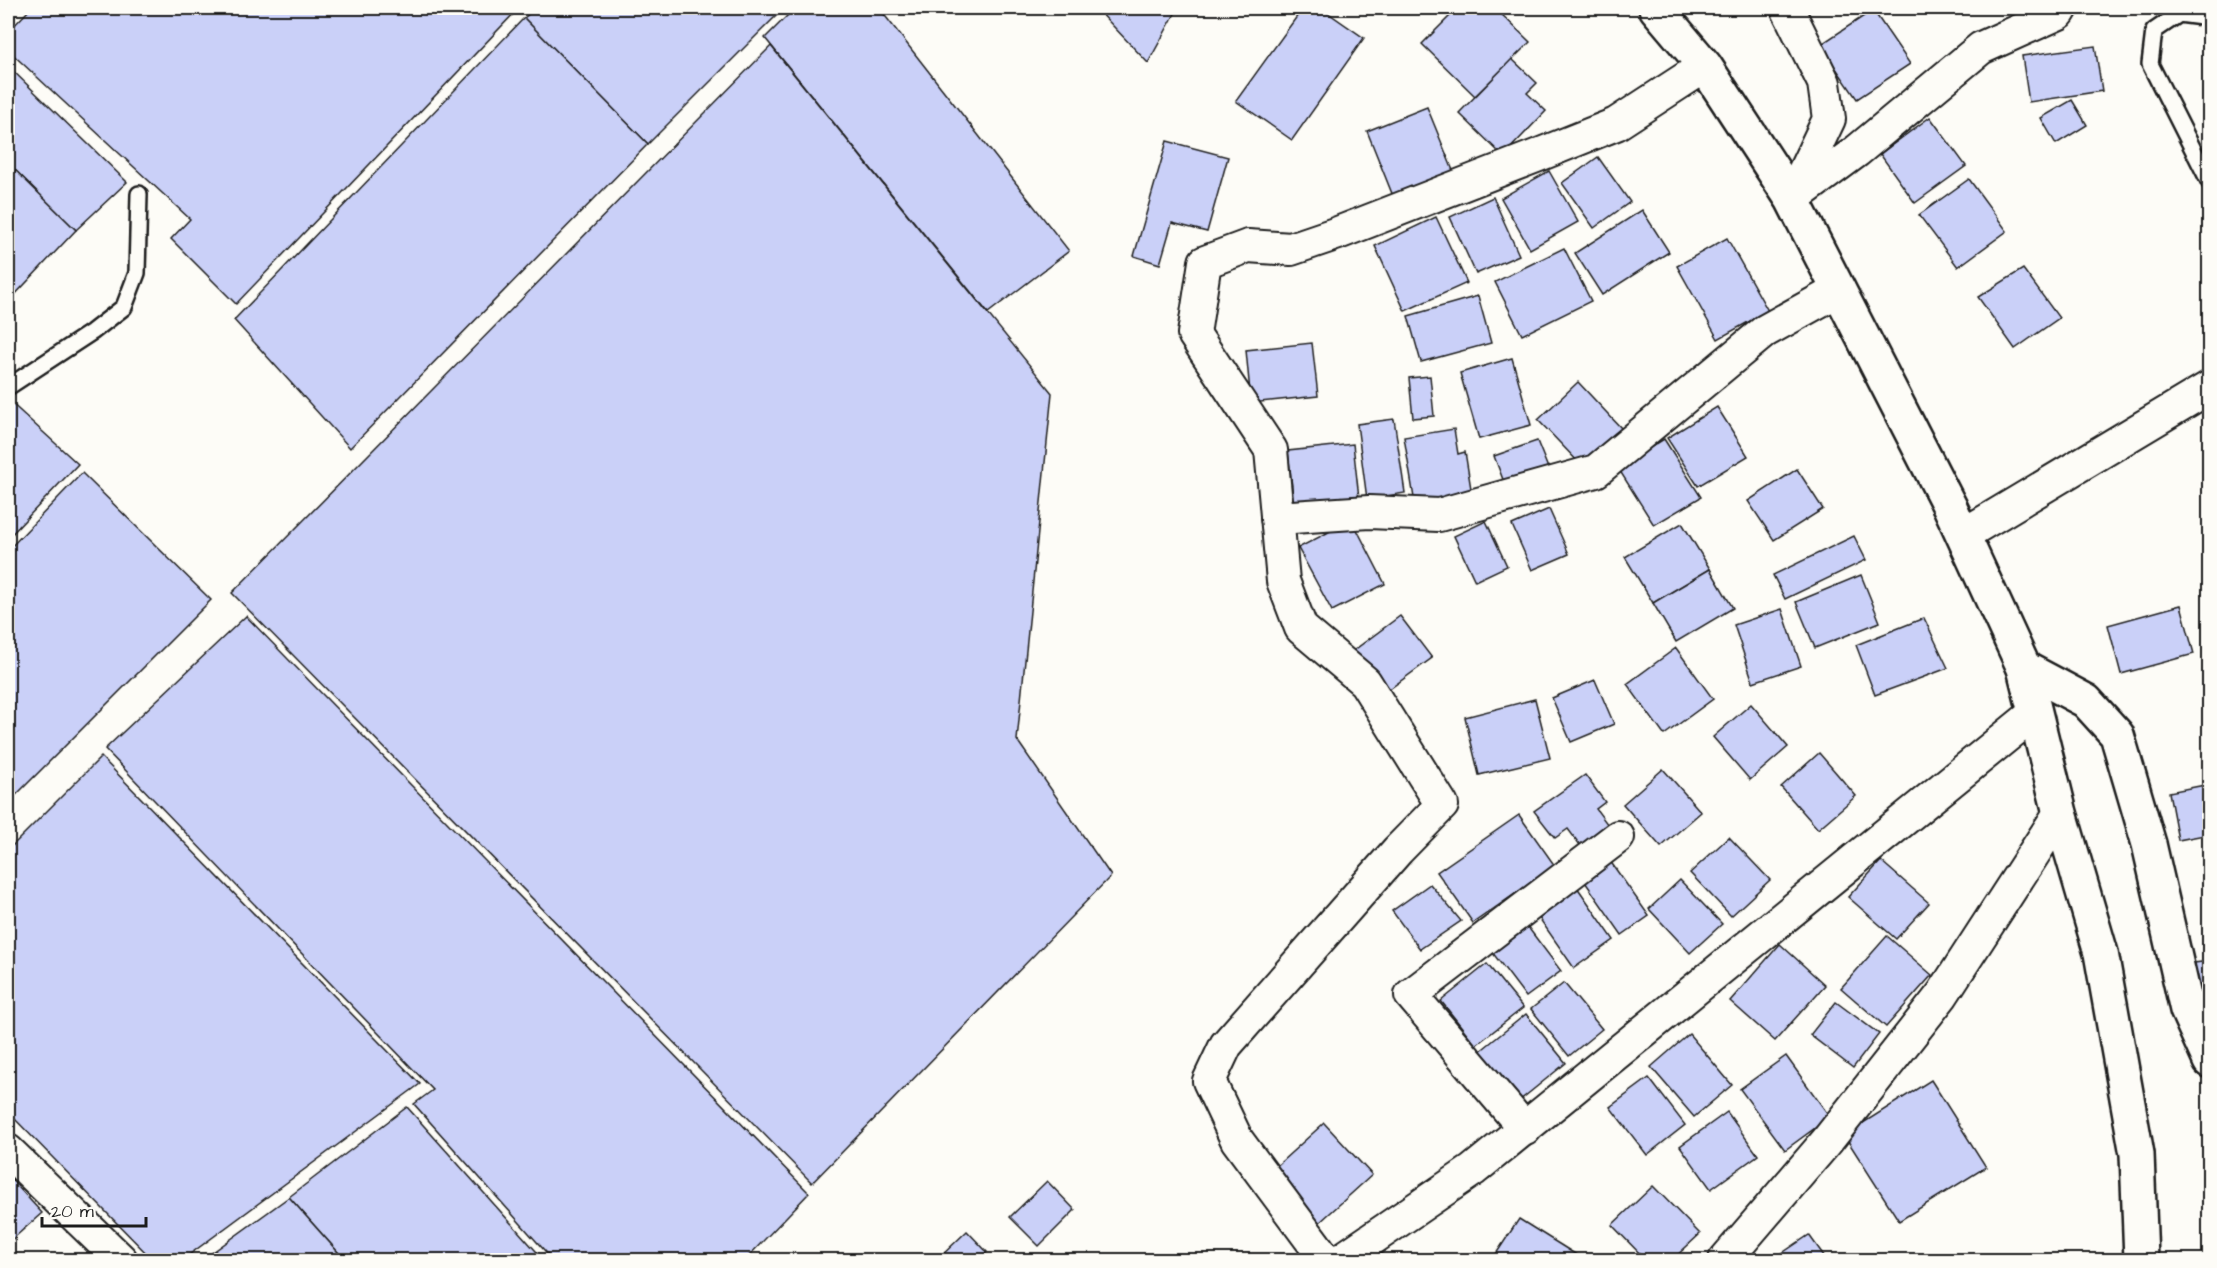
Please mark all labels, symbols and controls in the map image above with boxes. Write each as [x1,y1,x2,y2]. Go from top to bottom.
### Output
scale bar [42,1190,146,1228]
text: 20 m [51,1199,94,1224]

